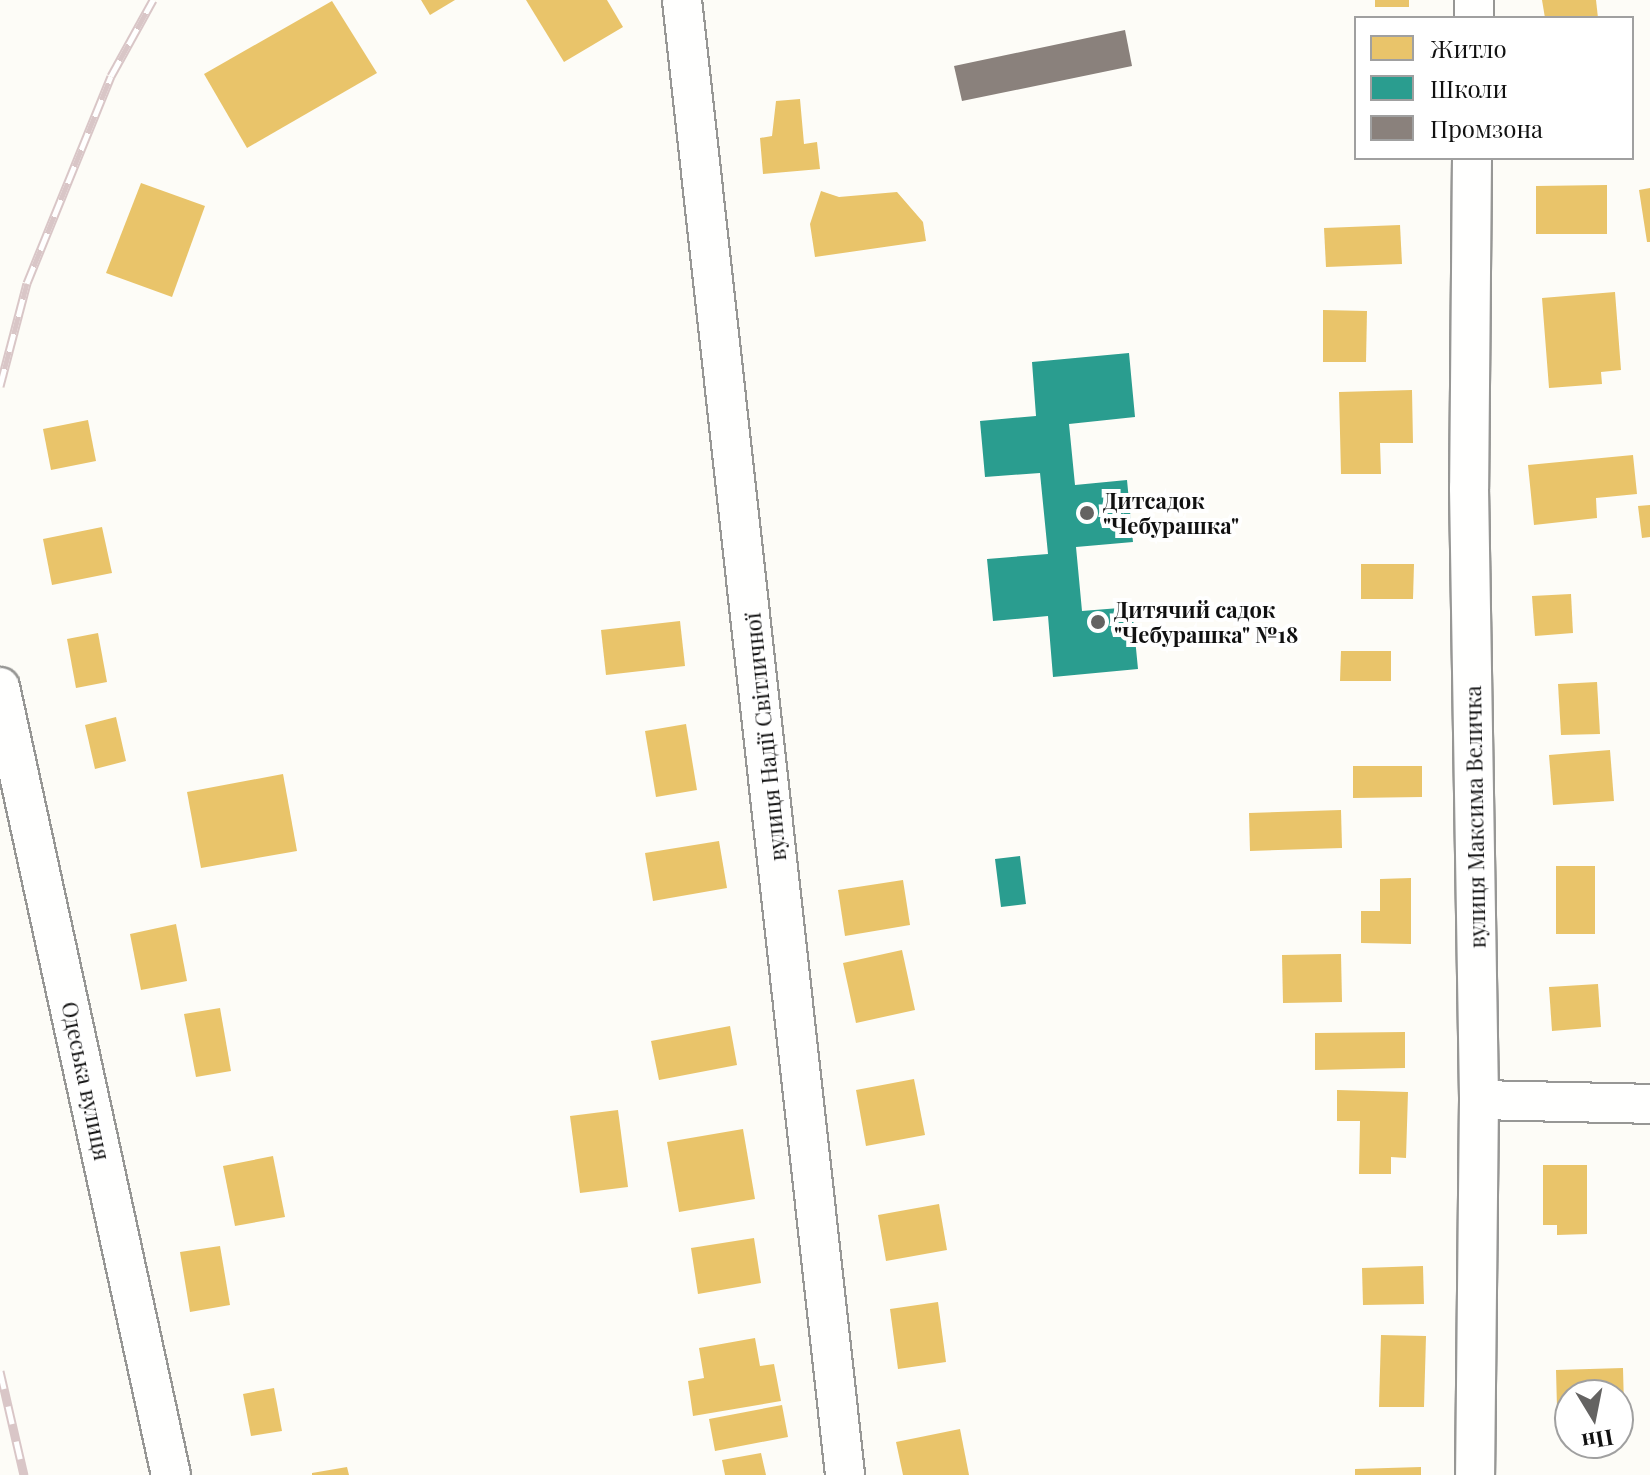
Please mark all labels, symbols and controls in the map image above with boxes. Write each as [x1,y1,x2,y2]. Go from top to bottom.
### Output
legend [1354,16,1634,160]
text: Житло [1430,32,1507,64]
text: Школи [1430,72,1508,104]
text: Промзона [1430,112,1543,144]
place label: Дитсадок "Чебурашка" [1103,487,1239,538]
marker: Дитсадок "Чебурашка" [1078,504,1096,522]
place label: Дитячий садок "Чебурашка" №18 [1114,596,1299,648]
street label: вулиця Надії Світличної [739,612,791,862]
marker: Дитячий садок "Чебурашка" №18 [1089,613,1107,631]
street label: вулиця Максима Величка [1460,685,1490,949]
street label: Одеська вулиця [56,999,116,1163]
north arrow [1554,1379,1634,1459]
text: Пн [1580,1423,1616,1458]

